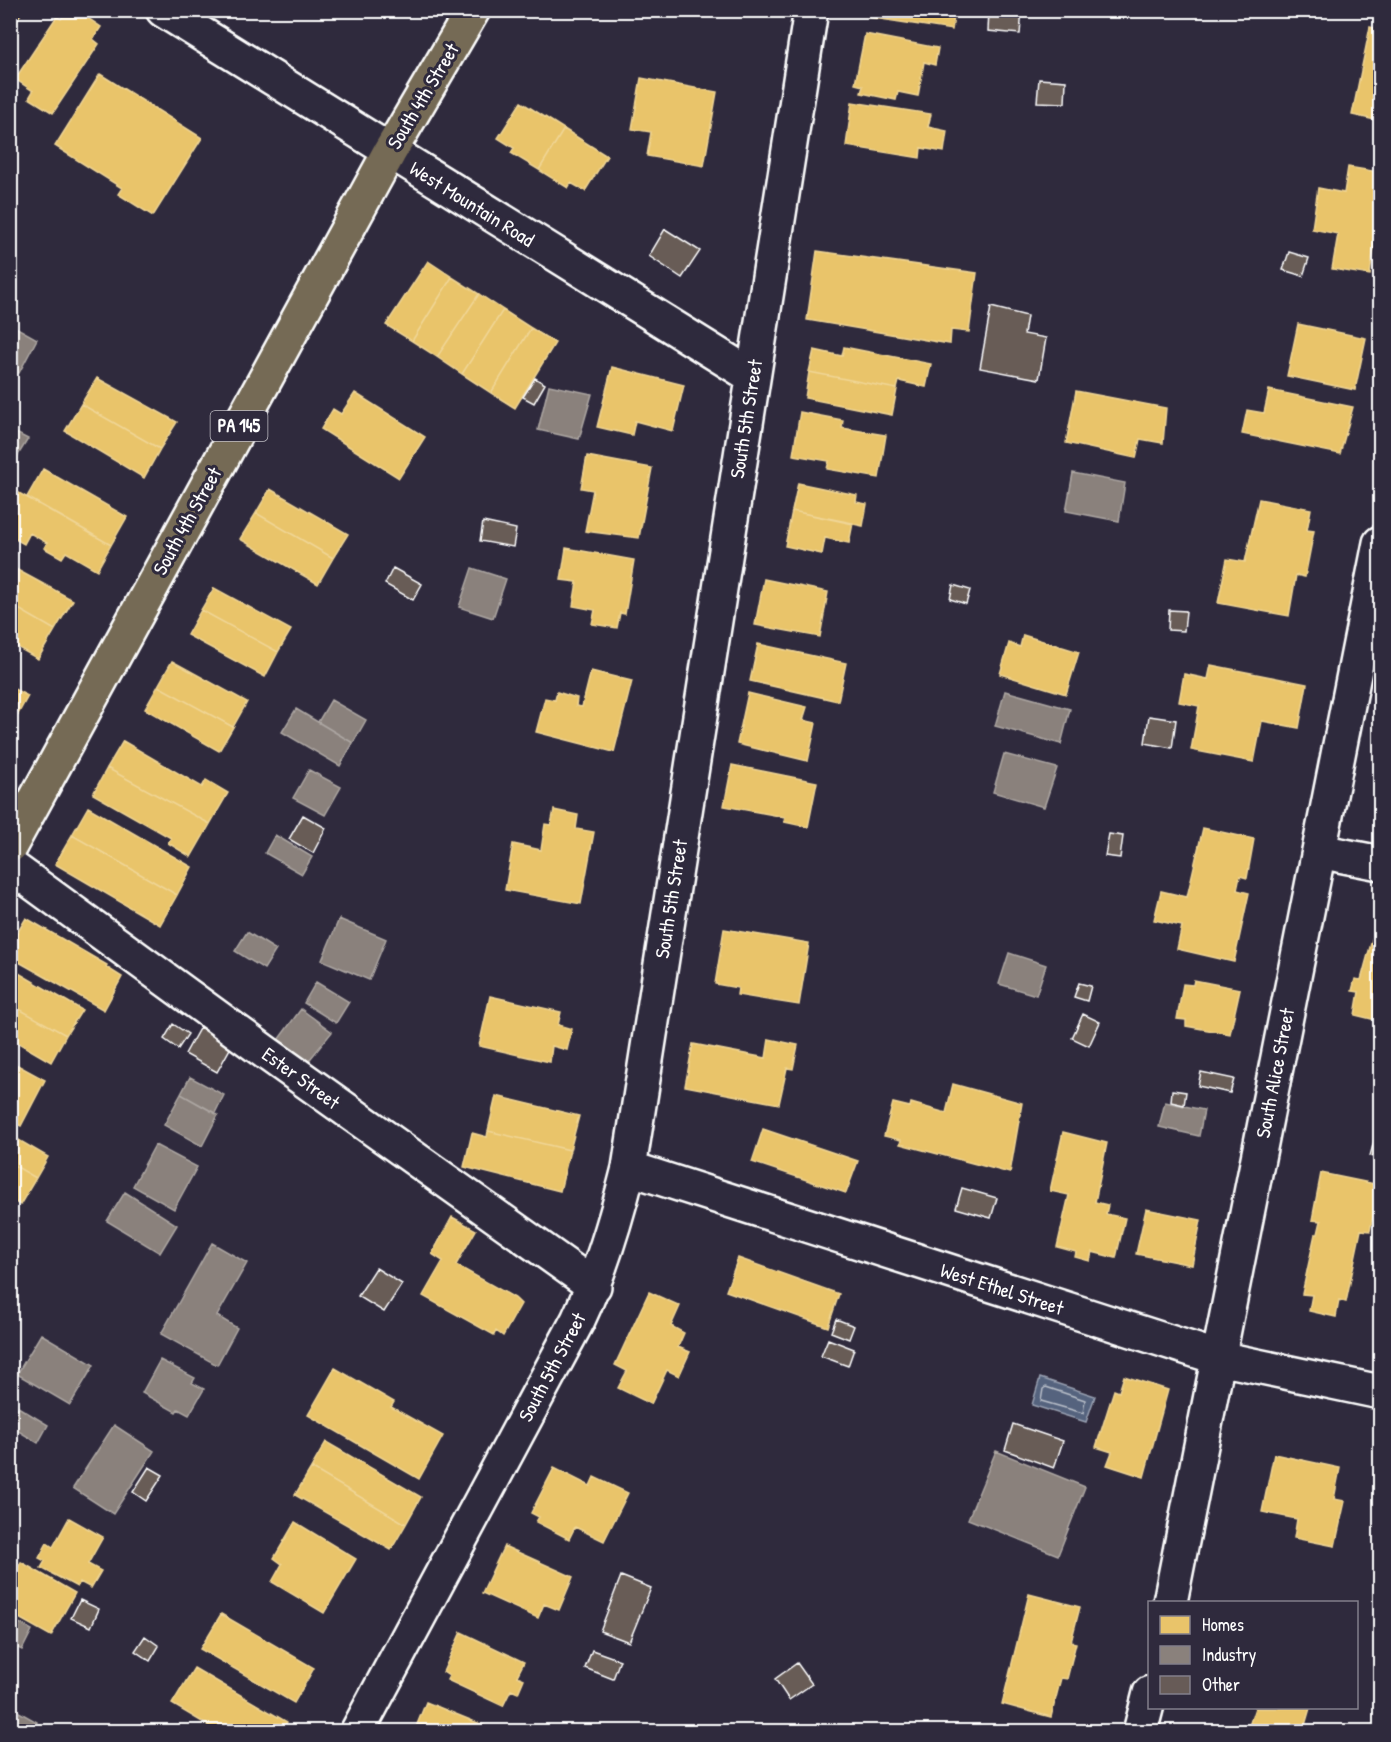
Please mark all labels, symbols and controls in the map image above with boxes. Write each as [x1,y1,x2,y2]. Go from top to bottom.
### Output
street label: South 4th Street [380,37,465,154]
street label: West Mountain Road [405,154,540,253]
street label: South 5th Street [723,356,768,480]
road number: PA 145 [210,411,268,441]
street label: South 4th Street [146,461,228,579]
street label: South 5th Street [648,836,693,960]
street label: South Alice Street [1249,1005,1301,1140]
street label: Ester Street [257,1040,347,1116]
street label: West Ethel Street [937,1256,1068,1321]
street label: South 5th Street [511,1306,592,1426]
legend [1148,1601,1358,1709]
text: Homes [1202,1612,1244,1637]
text: Industry [1202,1642,1257,1667]
text: Other [1202,1672,1240,1697]

